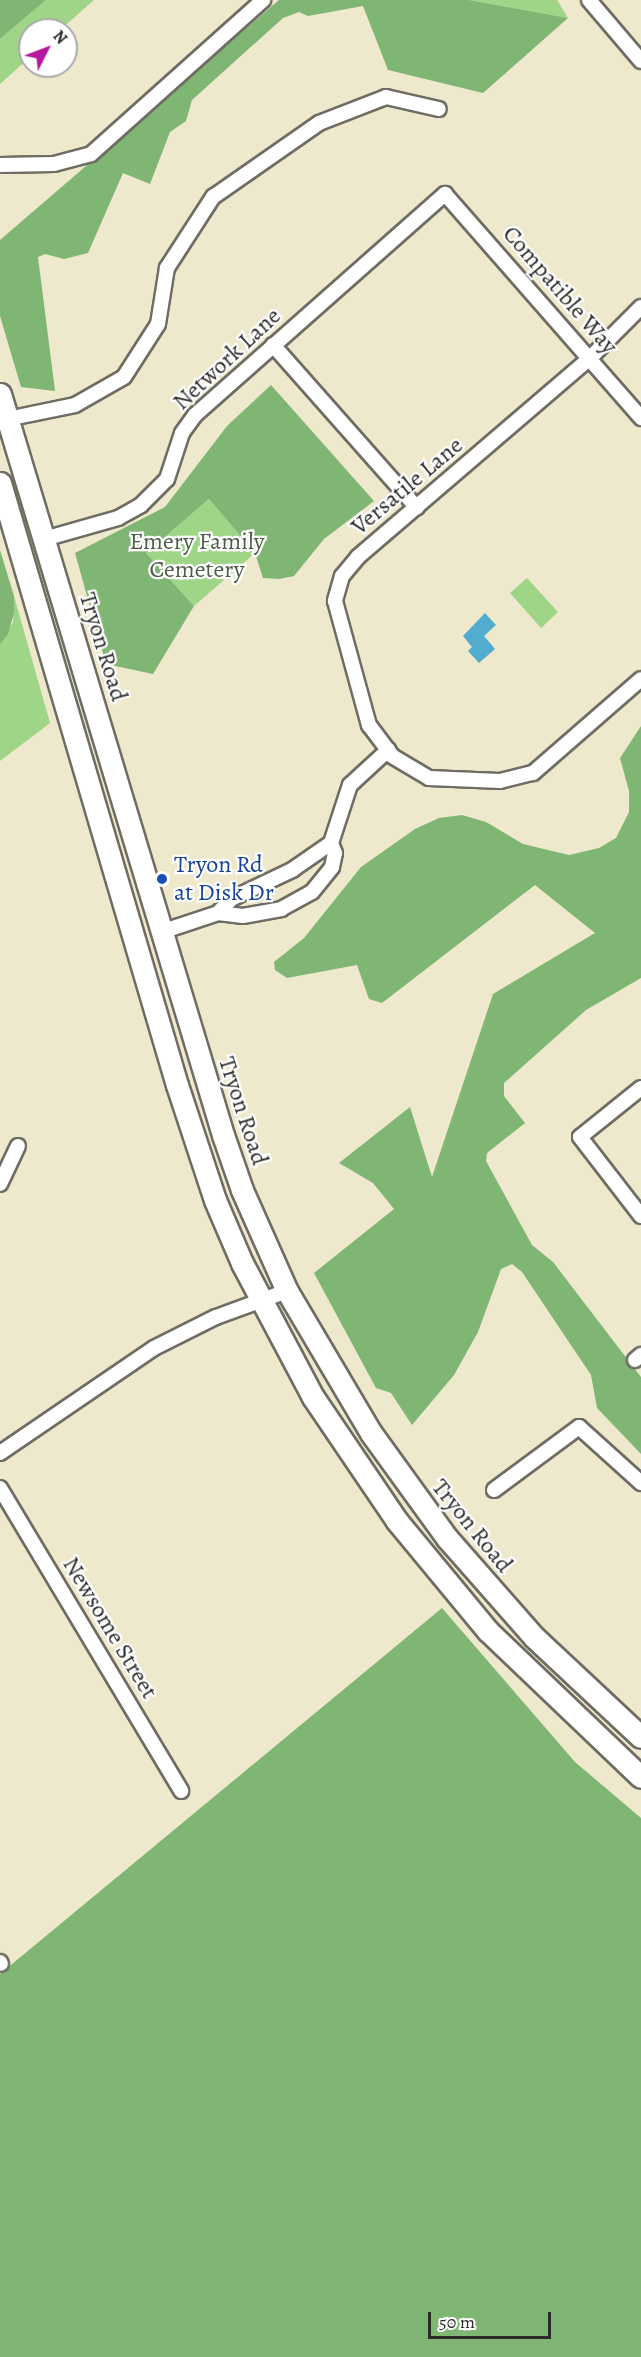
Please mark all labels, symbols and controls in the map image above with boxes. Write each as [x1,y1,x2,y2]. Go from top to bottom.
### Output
north arrow [18,18,78,78]
text: N [48,26,72,49]
street label: Compatible Way [497,220,623,360]
street label: Network Lane [167,302,287,416]
street label: Versatile Lane [345,431,469,541]
park label: Emery Family Cemetery [130,528,264,584]
street label: Tryon Road [73,589,133,705]
place label: Tryon Rd at Disk Dr [174,851,274,907]
marker: Tryon Rd at Disk Dr [155,872,169,886]
street label: Tryon Road [212,1053,274,1169]
street label: Tryon Road [426,1473,518,1579]
street label: Newsome Street [56,1552,164,1704]
scale bar [431,2300,554,2338]
text: 50 m [439,2310,475,2334]

